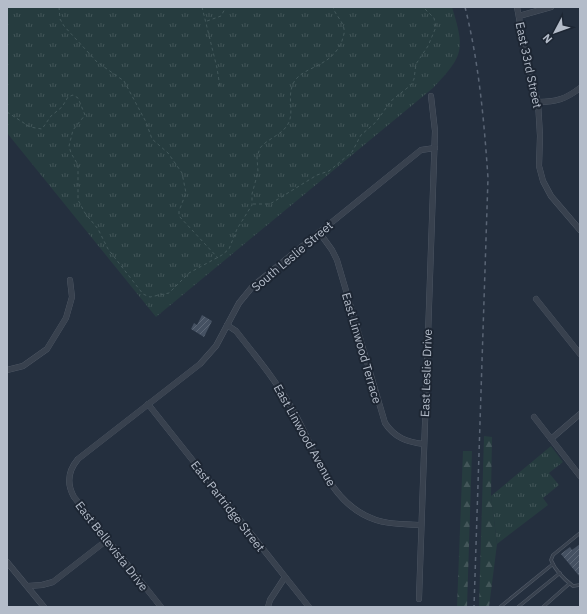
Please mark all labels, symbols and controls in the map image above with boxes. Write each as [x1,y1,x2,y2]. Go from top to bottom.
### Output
north arrow [535,12,575,52]
street label: East 33rd Street [513,21,545,109]
text: N [540,31,555,46]
street label: South Leslie Street [248,218,336,294]
street label: East Linwood Terrace [339,291,385,406]
street label: East Leslie Drive [417,328,435,417]
street label: East Linwood Avenue [271,381,339,489]
street label: East Partridge Street [188,457,268,555]
street label: East Bellevista Drive [72,498,152,594]

